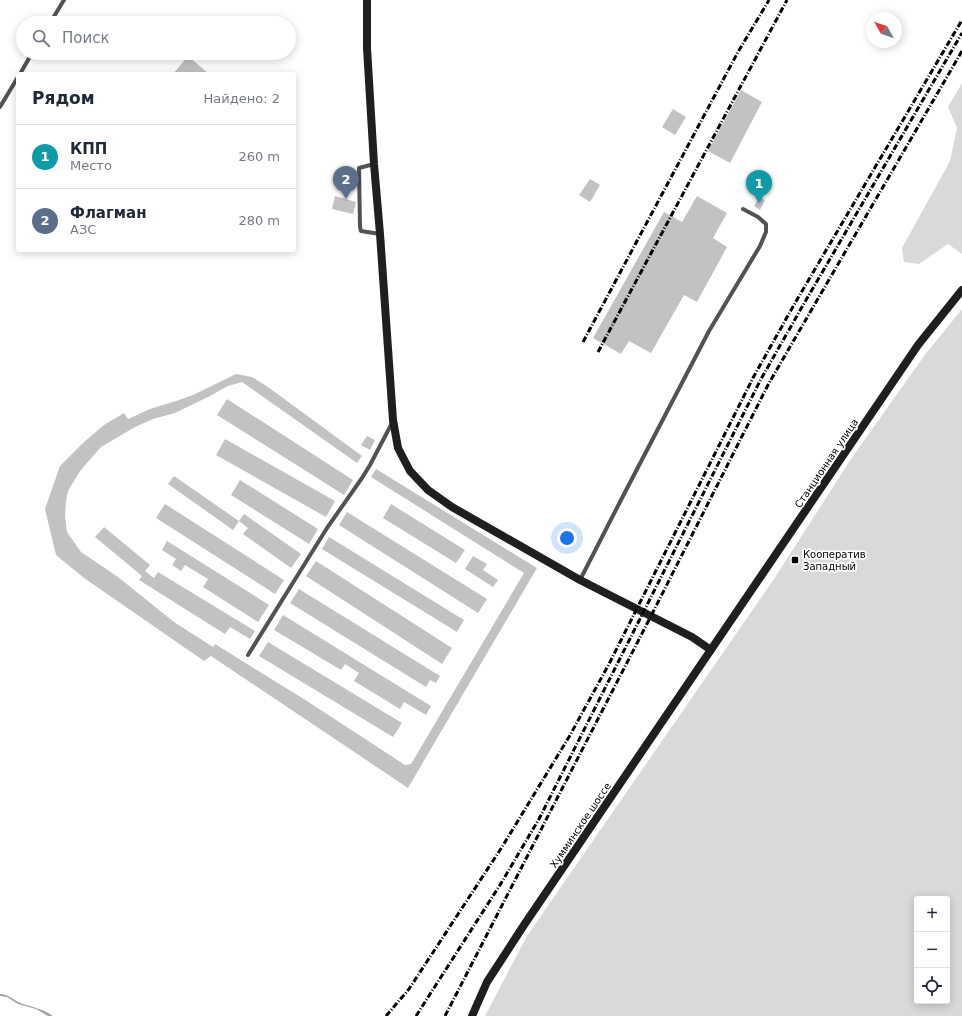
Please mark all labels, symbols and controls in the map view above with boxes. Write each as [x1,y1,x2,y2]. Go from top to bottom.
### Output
north arrow [866,12,902,48]
search box [16,16,296,60]
icon: search [30,27,52,49]
text: Поиск [62,29,110,47]
text: Рядом [32,88,95,108]
text: Найдено: 2 [204,91,280,106]
text: КПП [70,140,107,158]
text: 1 [40,149,50,164]
text: 260 m [238,149,280,164]
text: Место [70,158,112,173]
pin: 2 [333,166,359,199]
pin: 1 [746,170,772,203]
text: Флагман [70,204,147,222]
text: 2 [40,213,50,228]
text: 280 m [238,213,280,228]
text: АЗС [70,222,96,237]
street label: Станционная улица [792,417,860,510]
your location [557,528,577,548]
place label: Кооператив Западный [803,549,866,572]
marker: Кооператив Западный [790,555,800,565]
street label: Хумминское шоссе [548,781,613,870]
map controls [914,896,950,1004]
button: + [914,896,950,932]
button: − [914,932,950,968]
button: locate [914,968,950,1004]

